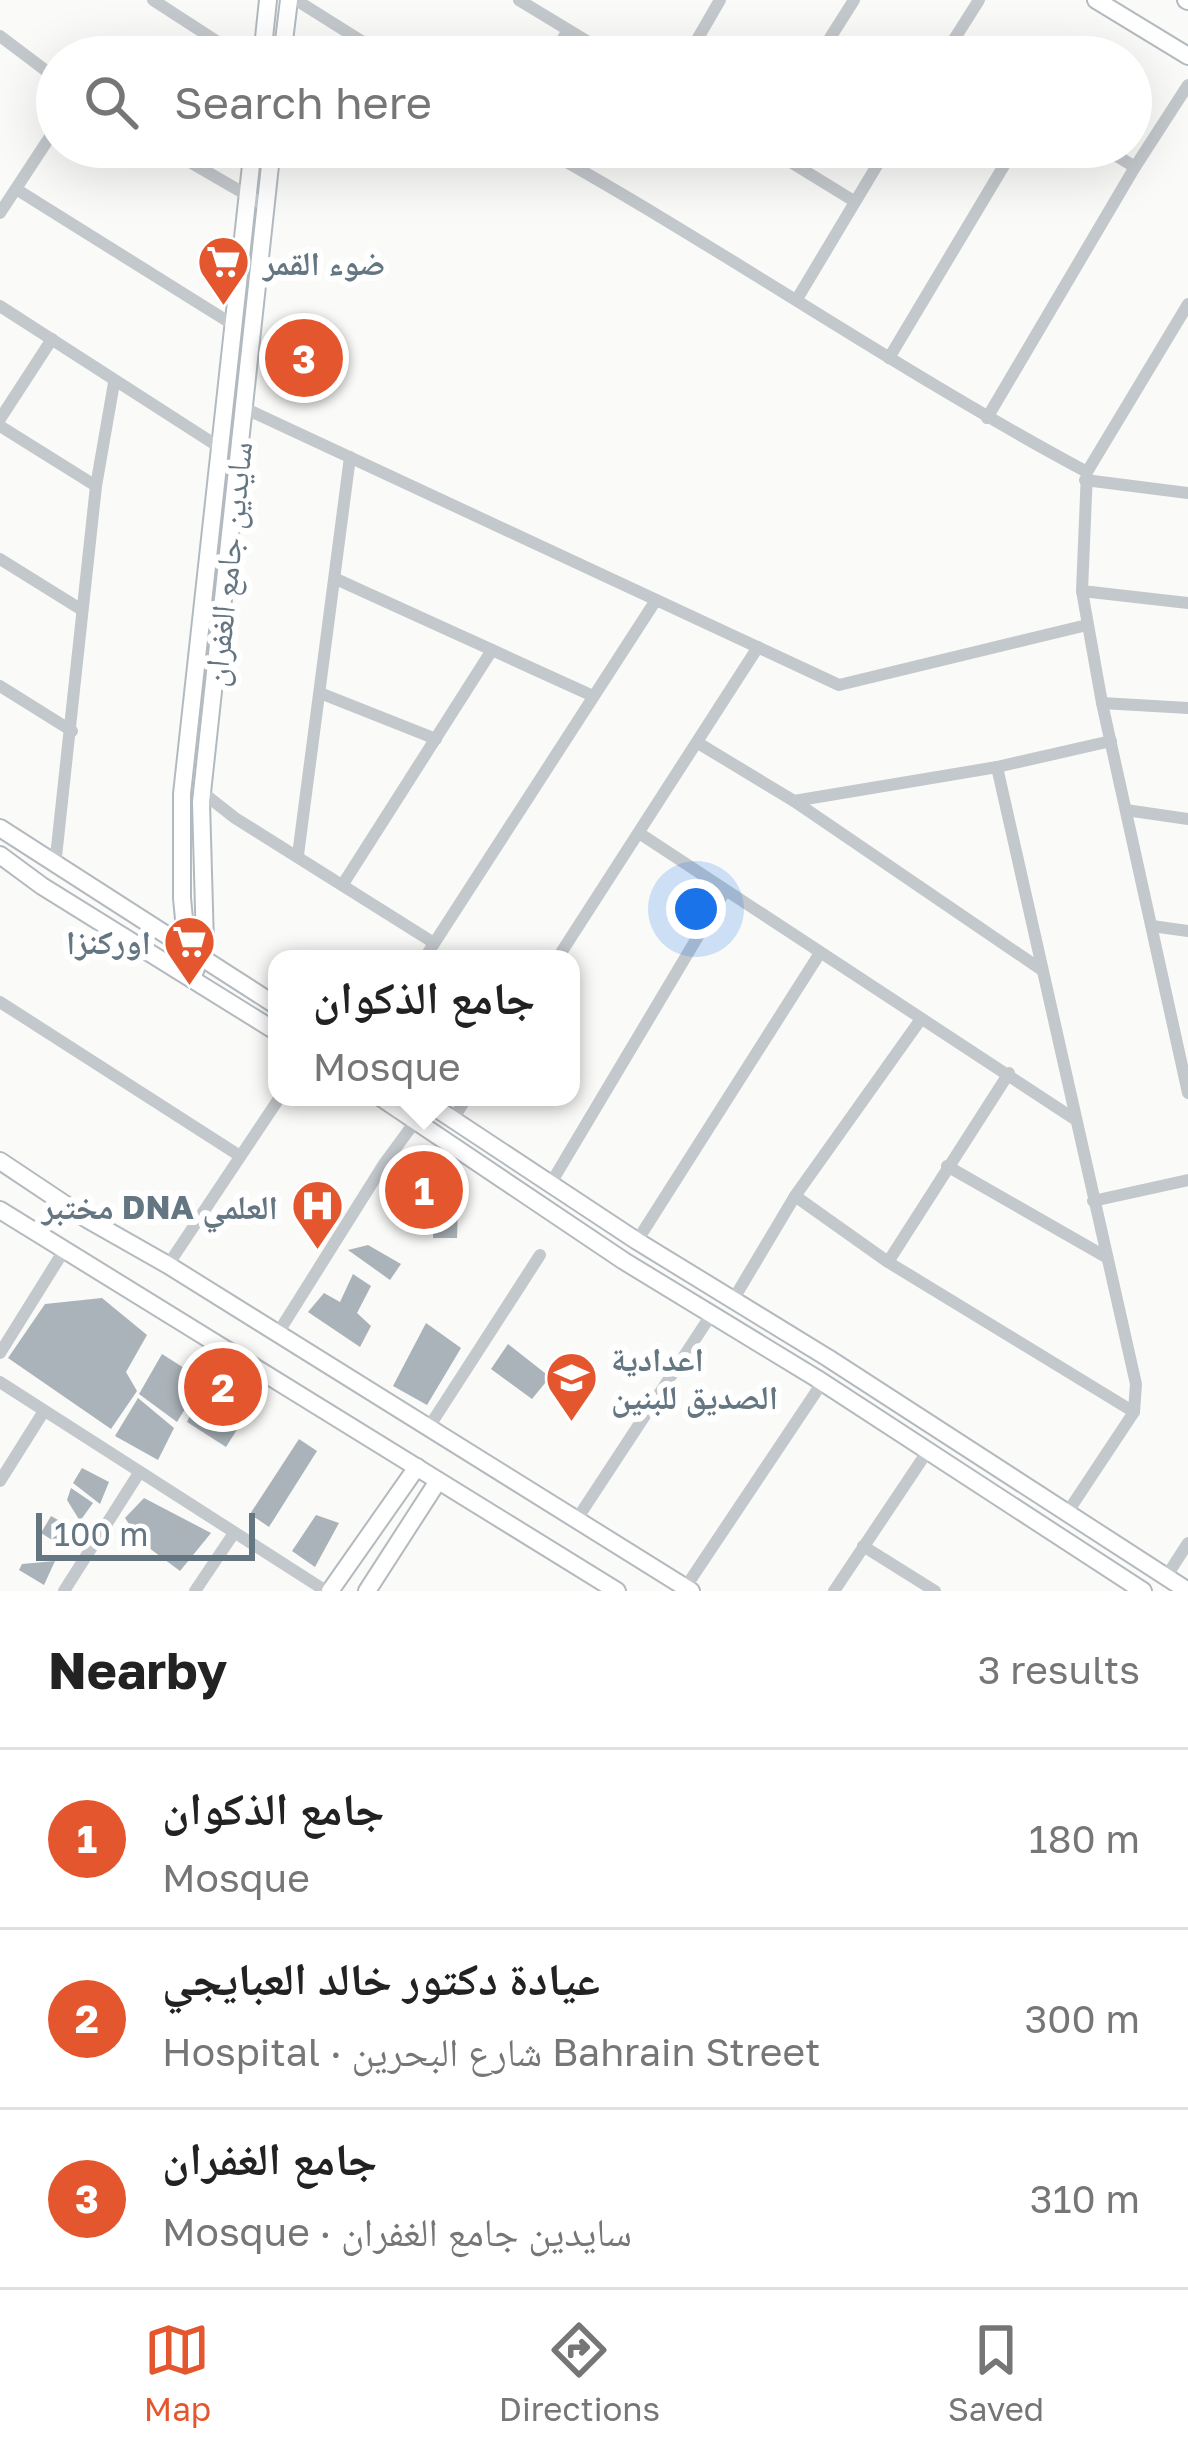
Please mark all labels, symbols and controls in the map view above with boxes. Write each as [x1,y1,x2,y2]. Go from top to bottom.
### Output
search box [36,36,1152,168]
icon: search [78,69,144,135]
text: Search here [174,75,432,129]
supermarket icon: ضوء القمر [196,234,252,308]
place label: ضوء القمر [261,243,385,282]
pin: 3 [265,313,343,403]
street label: سايدين جامع الغفران [195,440,262,689]
your location [666,879,726,939]
supermarket icon: اوركنزا [162,913,218,987]
place label: اوركنزا [66,922,151,961]
popup [268,950,580,1106]
text: جامع الذكوان [313,970,535,1024]
text: Mosque [313,1043,461,1090]
pin: 1 [385,1145,463,1235]
hospital icon: مختبر DNA العلمي [289,1178,345,1252]
place label: مختبر DNA العلمي [40,1187,278,1233]
place label: اعدادية الصديق للبنين [611,1339,778,1418]
pin: 2 [184,1342,262,1432]
school or university icon: اعدادية الصديق للبنين [544,1349,600,1423]
scale bar [36,1507,255,1560]
text: 100 m [54,1514,148,1553]
text: Nearby [48,1639,227,1700]
text: 3 results [978,1646,1140,1693]
text: جامع الذكوان [162,1781,384,1835]
text: 1 [77,1815,97,1862]
text: 180 m [1029,1815,1140,1862]
text: Mosque [162,1854,310,1901]
text: عيادة دكتور خالد العبايجي [162,1951,600,2005]
text: 2 [75,1995,99,2042]
text: 300 m [1025,1995,1140,2042]
text: Hospital · شارع البحرين Bahrain Street [162,2028,821,2075]
text: جامع الغفران [162,2131,377,2185]
text: 3 [75,2175,99,2222]
text: 310 m [1030,2175,1140,2222]
text: Mosque · سايدين جامع الغفران [162,2208,632,2255]
tab: Map [144,2317,211,2428]
tab: Directions [499,2317,660,2428]
tab: Saved [948,2317,1044,2428]

